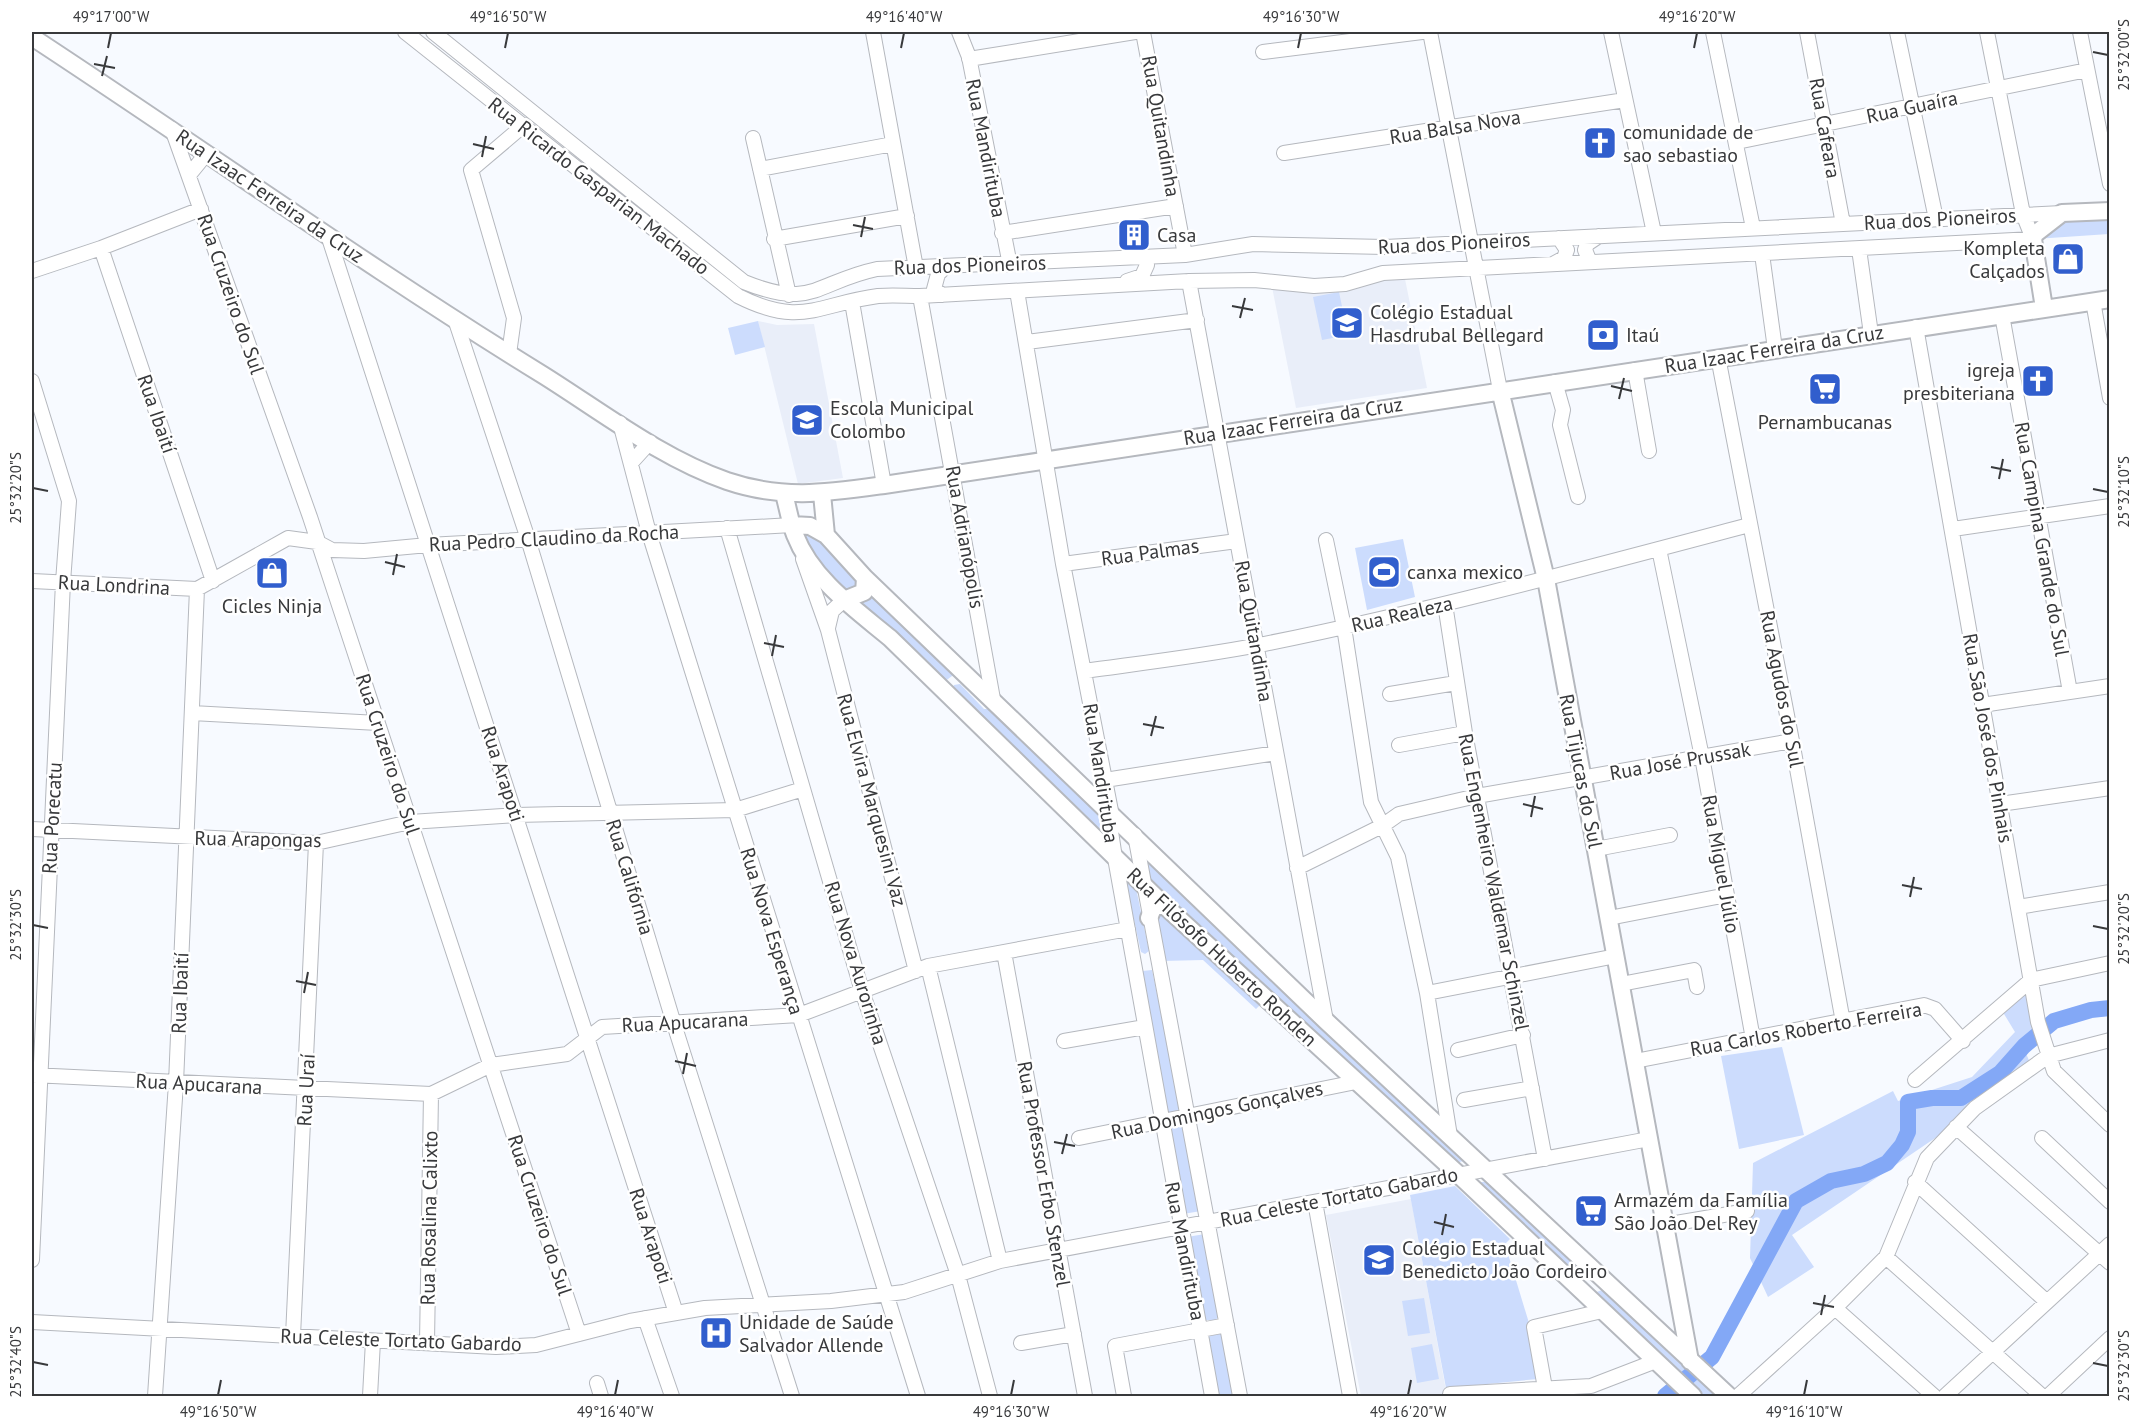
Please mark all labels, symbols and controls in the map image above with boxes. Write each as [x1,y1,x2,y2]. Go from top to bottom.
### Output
text: 49°17'00"W [73,7,150,26]
text: 49°16'50"W [470,7,547,26]
text: 49°16'40"W [866,7,943,26]
text: 49°16'30"W [1263,7,1340,26]
text: 49°16'20"W [1659,7,1736,26]
text: 25°32'00"S [2114,19,2133,91]
street label: Rua Quitandinha [1136,53,1186,199]
street label: Rua Mandirituba [960,76,1012,220]
street label: Rua Cafeara [1803,76,1847,180]
street label: Rua Guaíra [1864,85,1960,129]
street label: Rua Ricardo Gasparian Machado [483,91,715,281]
street label: Rua Balsa Nova [1388,104,1522,150]
place label: comunidade de sao sebastiao [1623,119,1753,168]
street label: Rua Izaac Ferreira da Cruz [171,123,369,269]
church icon: comunidade de sao sebastiao [1582,125,1618,161]
street label: Rua dos Pioneiros [1863,202,2017,236]
street label: Rua Cruzeiro do Sul [191,211,271,378]
building icon: Casa [1116,217,1152,253]
place label: Casa [1157,222,1196,248]
street label: Rua dos Pioneiros [1377,226,1531,260]
place label: Kompleta Calçados [1963,235,2045,284]
shop icon: Kompleta Calçados [2050,241,2086,277]
street label: Rua dos Pioneiros [893,249,1047,281]
place label: Colégio Estadual Hasdrubal Bellegard [1370,299,1544,348]
school or university icon: Colégio Estadual Hasdrubal Bellegard [1329,305,1365,341]
bank icon: Itaú [1585,317,1621,353]
street label: Rua Izaac Ferreira da Cruz [1663,319,1885,379]
place label: Itaú [1626,322,1659,348]
place label: igreja presbiteriana [1903,357,2015,406]
church icon: igreja presbiteriana [2020,363,2056,399]
street label: Rua Ibaití [131,371,183,457]
supermarket icon: Pernambucanas [1807,371,1843,407]
street label: Rua Izaac Ferreira da Cruz [1182,391,1404,451]
place label: Escola Municipal Colombo [830,395,974,444]
school or university icon: Escola Municipal Colombo [789,402,825,438]
place label: Pernambucanas [1758,409,1892,435]
street label: Rua Campina Grande do Sul [2009,420,2075,658]
text: 25°32'20"S [6,452,25,524]
text: 25°32'10"S [2114,456,2133,528]
street label: Rua Adrianópolis [940,464,990,610]
street label: Rua Pedro Claudino da Rocha [428,518,680,558]
street label: Rua Palmas [1099,532,1201,572]
sports icon: canxa mexico [1366,554,1402,590]
shop icon: Cicles Ninja [254,555,290,591]
street label: Rua Quitandinha [1229,558,1279,704]
place label: canxa mexico [1407,559,1523,585]
street label: Rua Londrina [57,569,171,601]
street label: Rua Realeza [1349,590,1455,638]
place label: Cicles Ninja [222,593,322,619]
street label: Rua Agudos do Sul [1754,608,1810,770]
street label: Rua São José dos Pinhais [1957,631,2019,845]
street label: Rua Cruzeiro do Sul [350,670,426,838]
street label: Rua Elvira Marquesini Vaz [831,691,913,909]
street label: Rua Tijucas do Sul [1553,692,1609,850]
street label: Rua Mandirituba [1077,701,1125,845]
street label: Rua Arapoti [475,723,531,825]
street label: Rua Engenheiro Waldemar Schinzel [1452,731,1536,1033]
street label: Rua José Prussak [1608,736,1753,786]
street label: Rua Porecatu [36,761,68,875]
street label: Rua Miguel Júlio [1696,793,1746,935]
street label: Rua Califórnia [600,816,660,938]
street label: Rua Arapongas [194,825,322,853]
street label: Rua Nova Esperança [734,844,810,1018]
street label: Rua Filósofo Huberto Rohden [1121,862,1323,1052]
street label: Rua Nova Aurorinha [819,878,893,1048]
text: 25°32'30"S [6,889,25,961]
text: 25°32'20"S [2114,893,2133,965]
street label: Rua Ibaití [166,952,194,1034]
street label: Rua Carlos Roberto Ferreira [1688,996,1924,1062]
street label: Rua Apucarana [621,1006,749,1038]
street label: Rua Uraí [291,1053,321,1127]
street label: Rua Professor Erbo Stenzel [1011,1059,1077,1289]
street label: Rua Apucarana [135,1068,263,1100]
street label: Rua Domingos Gonçalves [1109,1075,1325,1145]
street label: Rua Rosalina Calixto [414,1130,444,1306]
street label: Rua Cruzeiro do Sul [502,1131,578,1299]
street label: Rua Celeste Tortato Gabardo [1218,1161,1460,1233]
street label: Rua Mandirituba [1159,1179,1211,1323]
street label: Rua Arapoti [623,1185,679,1287]
place label: Armazém da Família São João Del Rey [1614,1187,1788,1236]
supermarket icon: Armazém da Família São João Del Rey [1573,1193,1609,1229]
place label: Colégio Estadual Benedicto João Cordeiro [1402,1235,1607,1284]
school or university icon: Colégio Estadual Benedicto João Cordeiro [1361,1242,1397,1278]
place label: Unidade de Saúde Salvador Allende [739,1309,894,1358]
hospital icon: Unidade de Saúde Salvador Allende [698,1315,734,1351]
street label: Rua Celeste Tortato Gabardo [280,1323,522,1357]
text: 25°32'40"S [6,1326,25,1398]
text: 25°32'30"S [2114,1330,2133,1402]
text: 49°16'50"W [180,1402,257,1421]
text: 49°16'40"W [577,1402,654,1421]
text: 49°16'30"W [973,1402,1050,1421]
text: 49°16'20"W [1370,1402,1447,1421]
text: 49°16'10"W [1766,1402,1843,1421]

